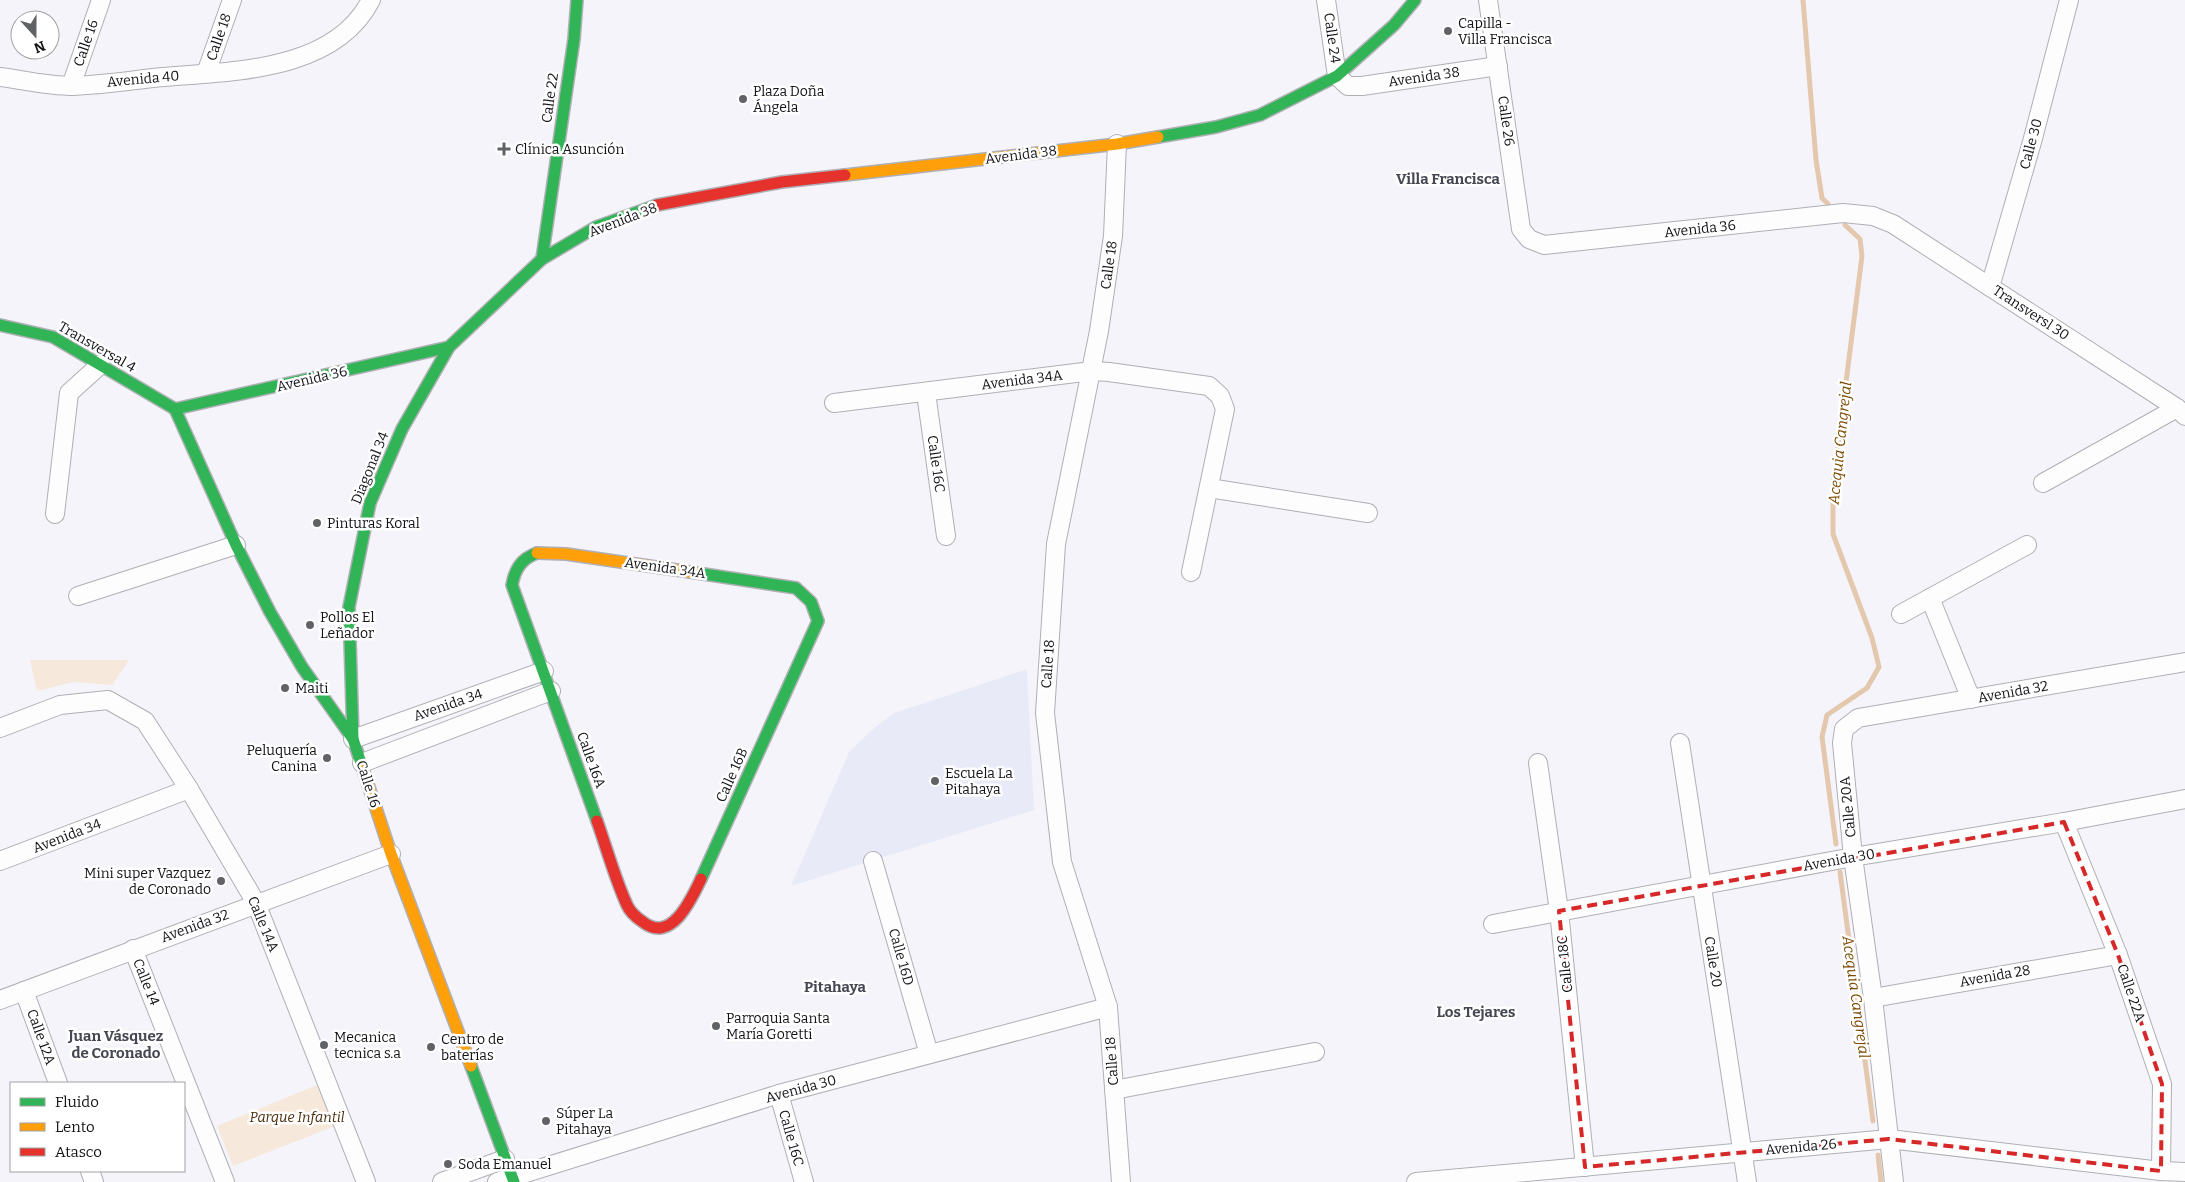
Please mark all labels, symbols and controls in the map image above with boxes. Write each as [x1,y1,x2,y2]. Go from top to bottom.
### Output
north arrow [10,10,60,60]
street label: Calle 18 [203,11,235,63]
street label: Calle 24 [1320,12,1344,64]
place label: Capilla - Villa Francisca [1458,15,1552,48]
street label: Calle 16 [70,17,102,69]
marker: Capilla - Villa Francisca [1442,25,1454,37]
text: N [31,37,48,57]
street label: Avenida 38 [1387,64,1461,90]
street label: Avenida 40 [106,67,180,91]
street label: Calle 22 [538,72,562,124]
place label: Plaza Doña Ángela [753,83,825,116]
marker: Plaza Doña Ángela [737,93,749,105]
street label: Calle 26 [1494,95,1518,147]
street label: Calle 30 [2016,117,2046,171]
place label: Clínica Asunción [515,141,624,158]
marker: Clínica Asunción [497,142,511,156]
street label: Avenida 38 [984,142,1058,168]
district label: Villa Francisca [1396,170,1500,188]
street label: Avenida 38 [586,199,660,241]
street label: Avenida 36 [1663,217,1737,241]
street label: Calle 18 [1097,240,1121,290]
street label: Transversl 30 [1990,282,2072,344]
street label: Transversal 4 [55,318,139,376]
street label: Avenida 36 [275,363,349,395]
street label: Avenida 34A [980,367,1064,393]
water label: Acequia Cangrejal [1824,381,1855,506]
street label: Diagonal 34 [348,429,392,507]
street label: Calle 16C [924,434,948,494]
place label: Pinturas Koral [327,515,420,532]
marker: Pinturas Koral [311,517,323,529]
street label: Avenida 34A [623,554,707,582]
place label: Pollos El Leñador [320,609,375,642]
marker: Pollos El Leñador [304,619,316,631]
street label: Calle 18 [1038,639,1058,689]
street label: Avenida 32 [1976,677,2050,707]
place label: Maiti [295,680,328,697]
marker: Maiti [279,682,291,694]
street label: Avenida 34 [411,685,485,725]
street label: Calle 16A [573,729,609,791]
place label: Peluquería Canina [246,742,317,775]
street label: Calle 16B [712,745,752,805]
marker: Peluquería Canina [321,752,333,764]
street label: Calle 16 [352,758,384,810]
place label: Escuela La Pitahaya [945,765,1013,798]
marker: Escuela La Pitahaya [929,775,941,787]
street label: Calle 20A [1836,775,1860,838]
street label: Avenida 34 [30,815,104,857]
street label: Avenida 30 [1802,845,1876,875]
place label: Mini super Vazquez de Coronado [84,865,211,898]
marker: Mini super Vazquez de Coronado [215,875,227,887]
street label: Calle 14A [244,894,282,954]
street label: Avenida 32 [159,906,231,946]
street label: Calle 16D [885,926,917,988]
street label: Calle 18C [1554,934,1576,994]
water label: Acequia Cangrejal [1838,934,1873,1059]
street label: Calle 20 [1701,935,1725,989]
street label: Calle 14 [129,956,163,1008]
street label: Avenida 28 [1958,961,2032,991]
street label: Calle 22A [2113,962,2149,1024]
district label: Pitahaya [804,978,867,996]
district label: Los Tejares [1437,1003,1515,1021]
street label: Calle 12A [23,1007,59,1067]
place label: Parroquia Santa María Goretti [726,1010,830,1043]
marker: Parroquia Santa María Goretti [710,1020,722,1032]
district label: Juan Vásquez de Coronado [68,1027,164,1062]
place label: Mecanica tecnica s.a [334,1029,401,1062]
place label: Centro de baterías [441,1031,504,1064]
street label: Calle 18 [1102,1036,1122,1086]
marker: Mecanica tecnica s.a [318,1039,330,1051]
marker: Centro de baterías [425,1041,437,1053]
street label: Avenida 30 [764,1071,838,1107]
legend [10,1082,185,1172]
text: Fluido [55,1093,99,1111]
place label: Súper La Pitahaya [556,1105,613,1138]
street label: Calle 16C [775,1108,807,1168]
park label: Parque Infantil [249,1109,345,1126]
marker: Súper La Pitahaya [540,1115,552,1127]
text: Lento [55,1118,95,1136]
street label: Avenida 26 [1765,1135,1837,1159]
text: Atasco [55,1143,102,1161]
place label: Soda Emanuel [458,1156,552,1173]
marker: Soda Emanuel [442,1158,454,1170]

